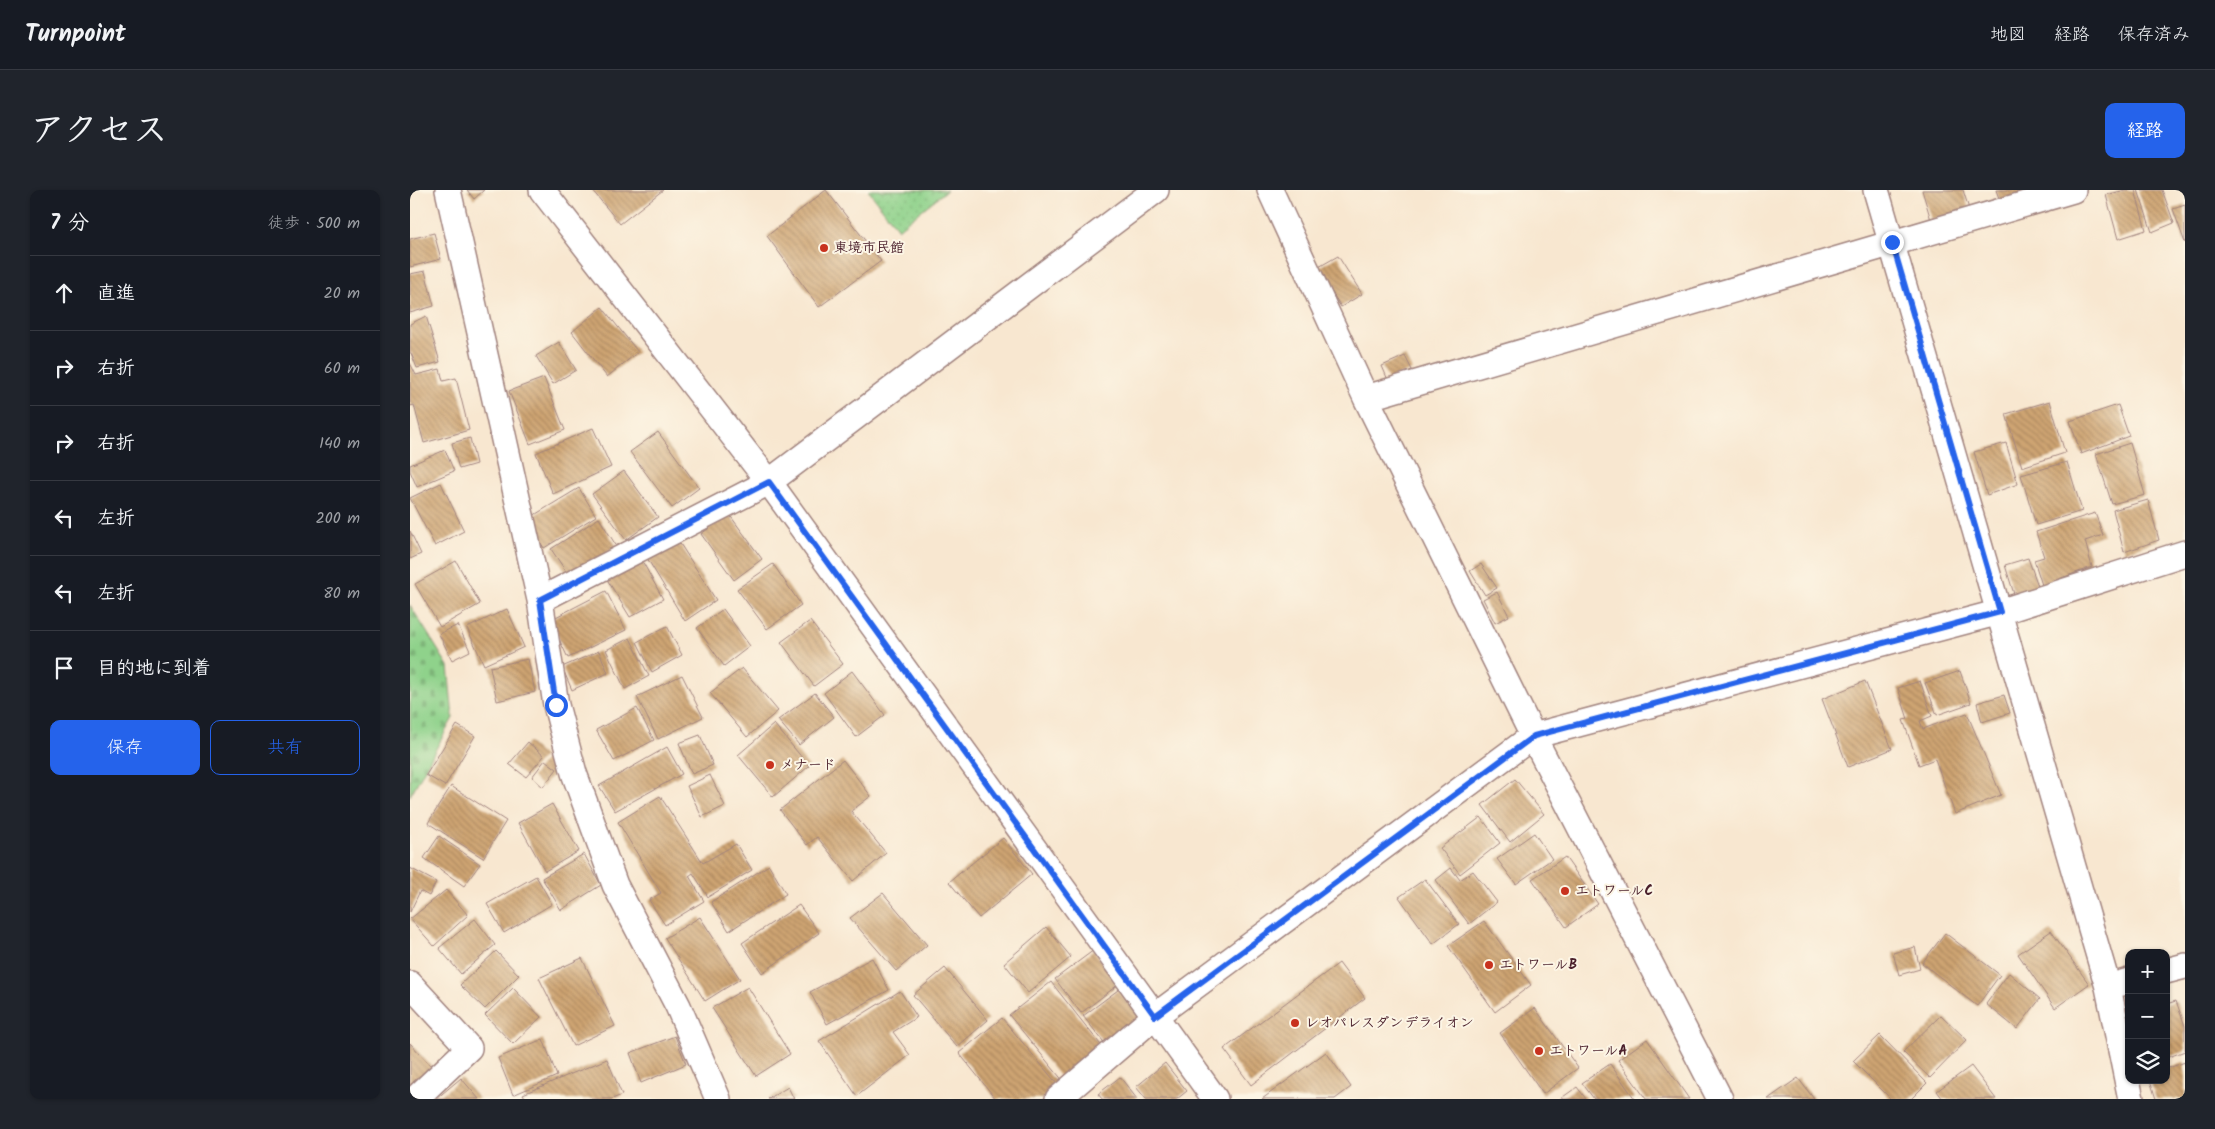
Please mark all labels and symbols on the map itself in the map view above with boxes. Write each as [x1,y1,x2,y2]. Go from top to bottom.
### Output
route end [1881,231,1904,254]
place label: 東境市民館 [834,237,904,259]
marker: 東境市民館 [818,242,830,254]
route start [545,694,568,717]
place label: メナード [780,754,836,776]
marker: メナード [764,759,776,771]
place label: エトワールC [1575,880,1653,902]
marker: エトワールC [1559,885,1571,897]
place label: エトワールB [1499,954,1577,976]
marker: エトワールB [1483,959,1495,971]
place label: レオパレスダンデライオン [1305,1012,1474,1034]
marker: レオパレスダンデライオン [1289,1017,1301,1029]
place label: エトワールA [1549,1040,1627,1062]
marker: エトワールA [1533,1045,1545,1057]

